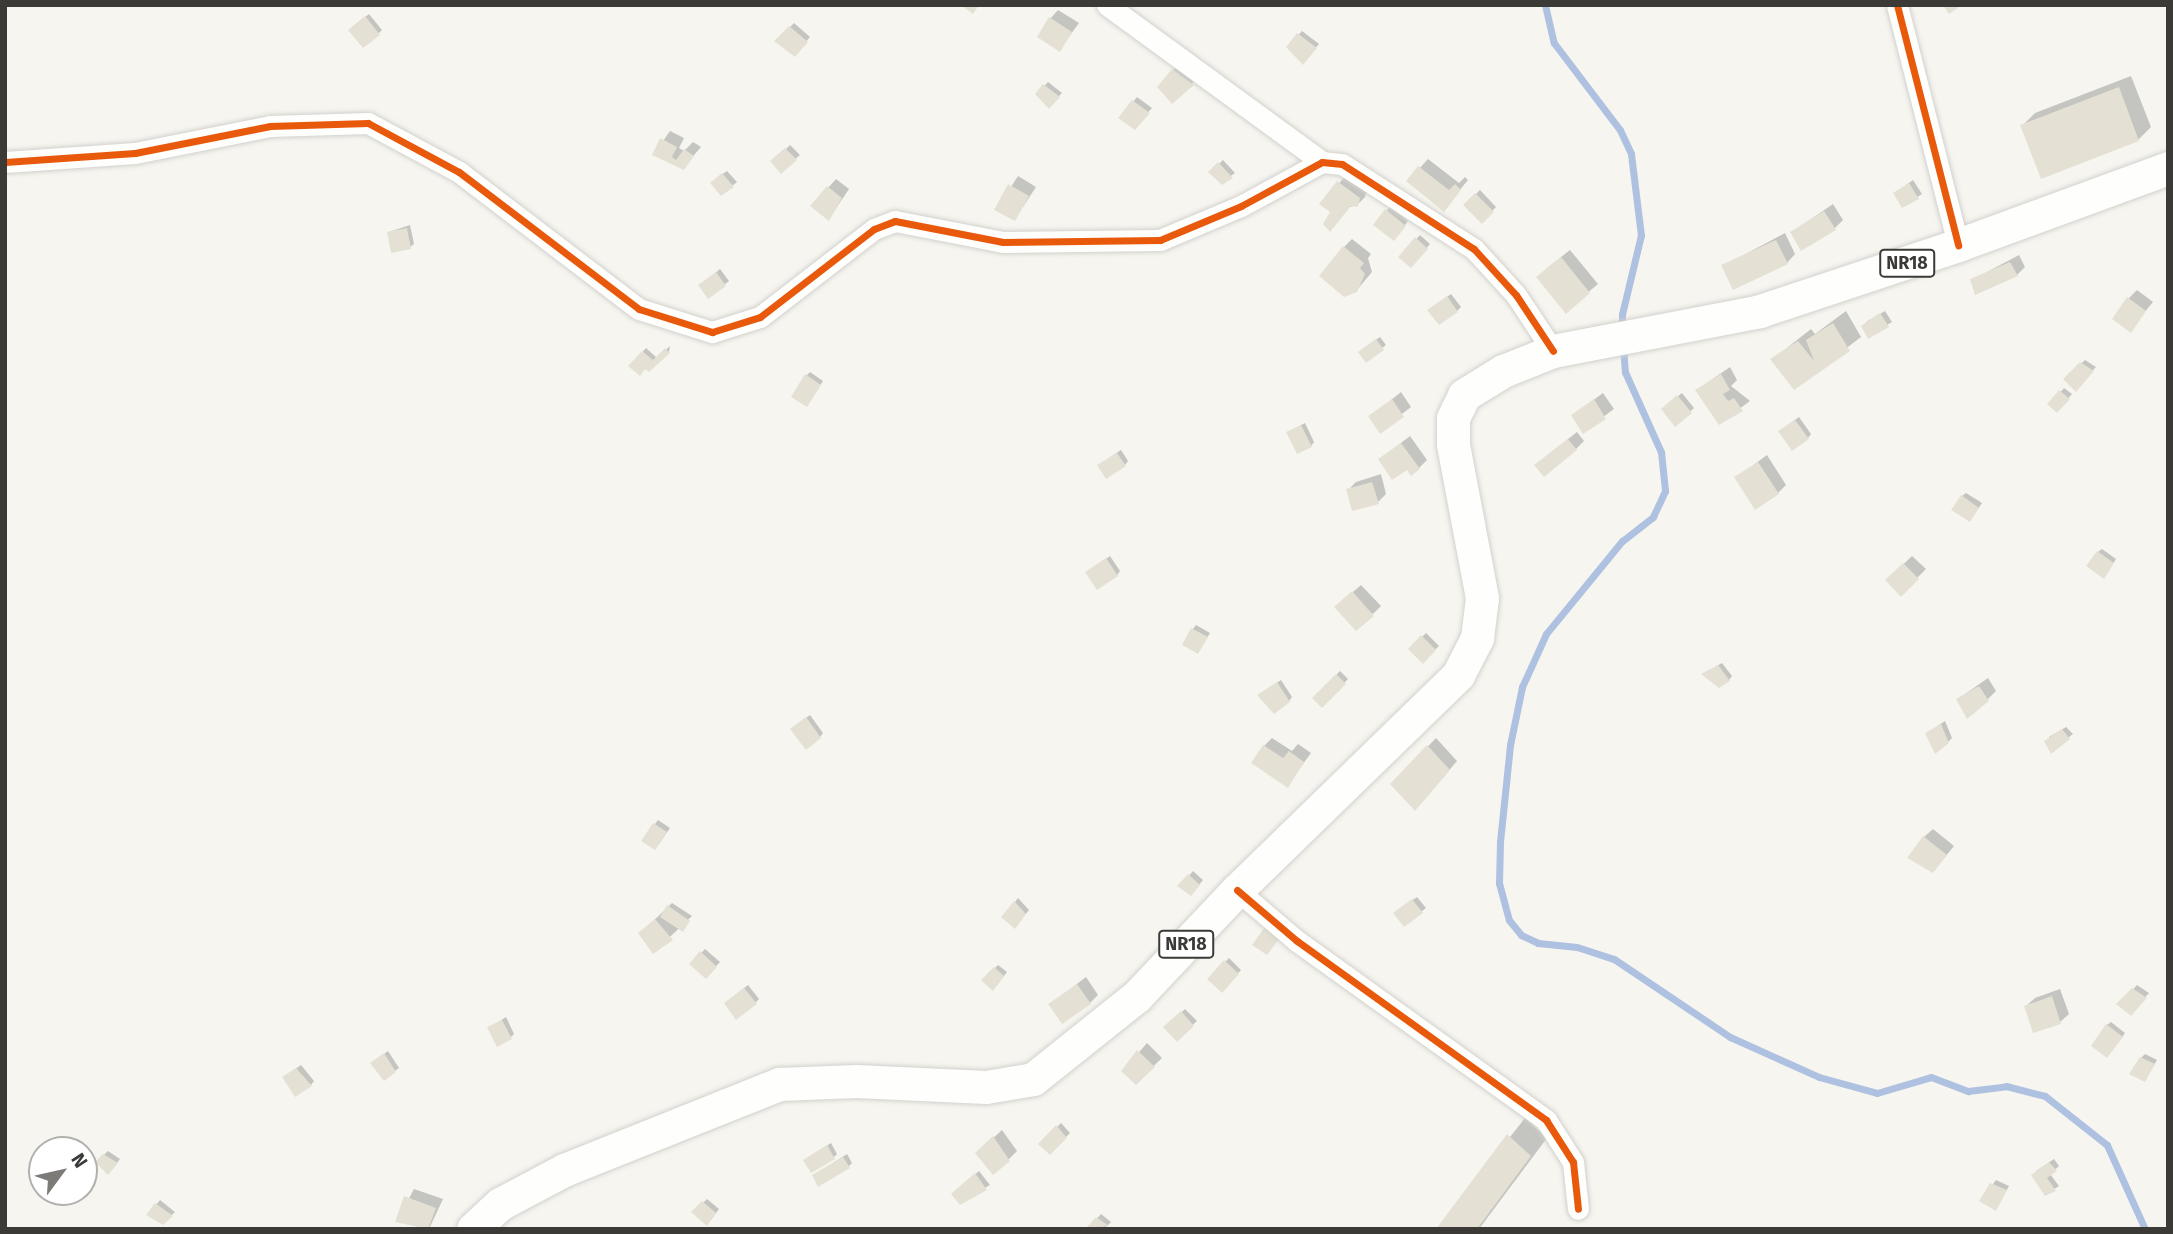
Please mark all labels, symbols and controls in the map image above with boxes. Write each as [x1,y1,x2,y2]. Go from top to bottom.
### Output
road number: NR18 [1879,248,1935,278]
road number: NR18 [1158,930,1214,959]
north arrow [28,1136,98,1206]
text: N [66,1149,92,1172]

